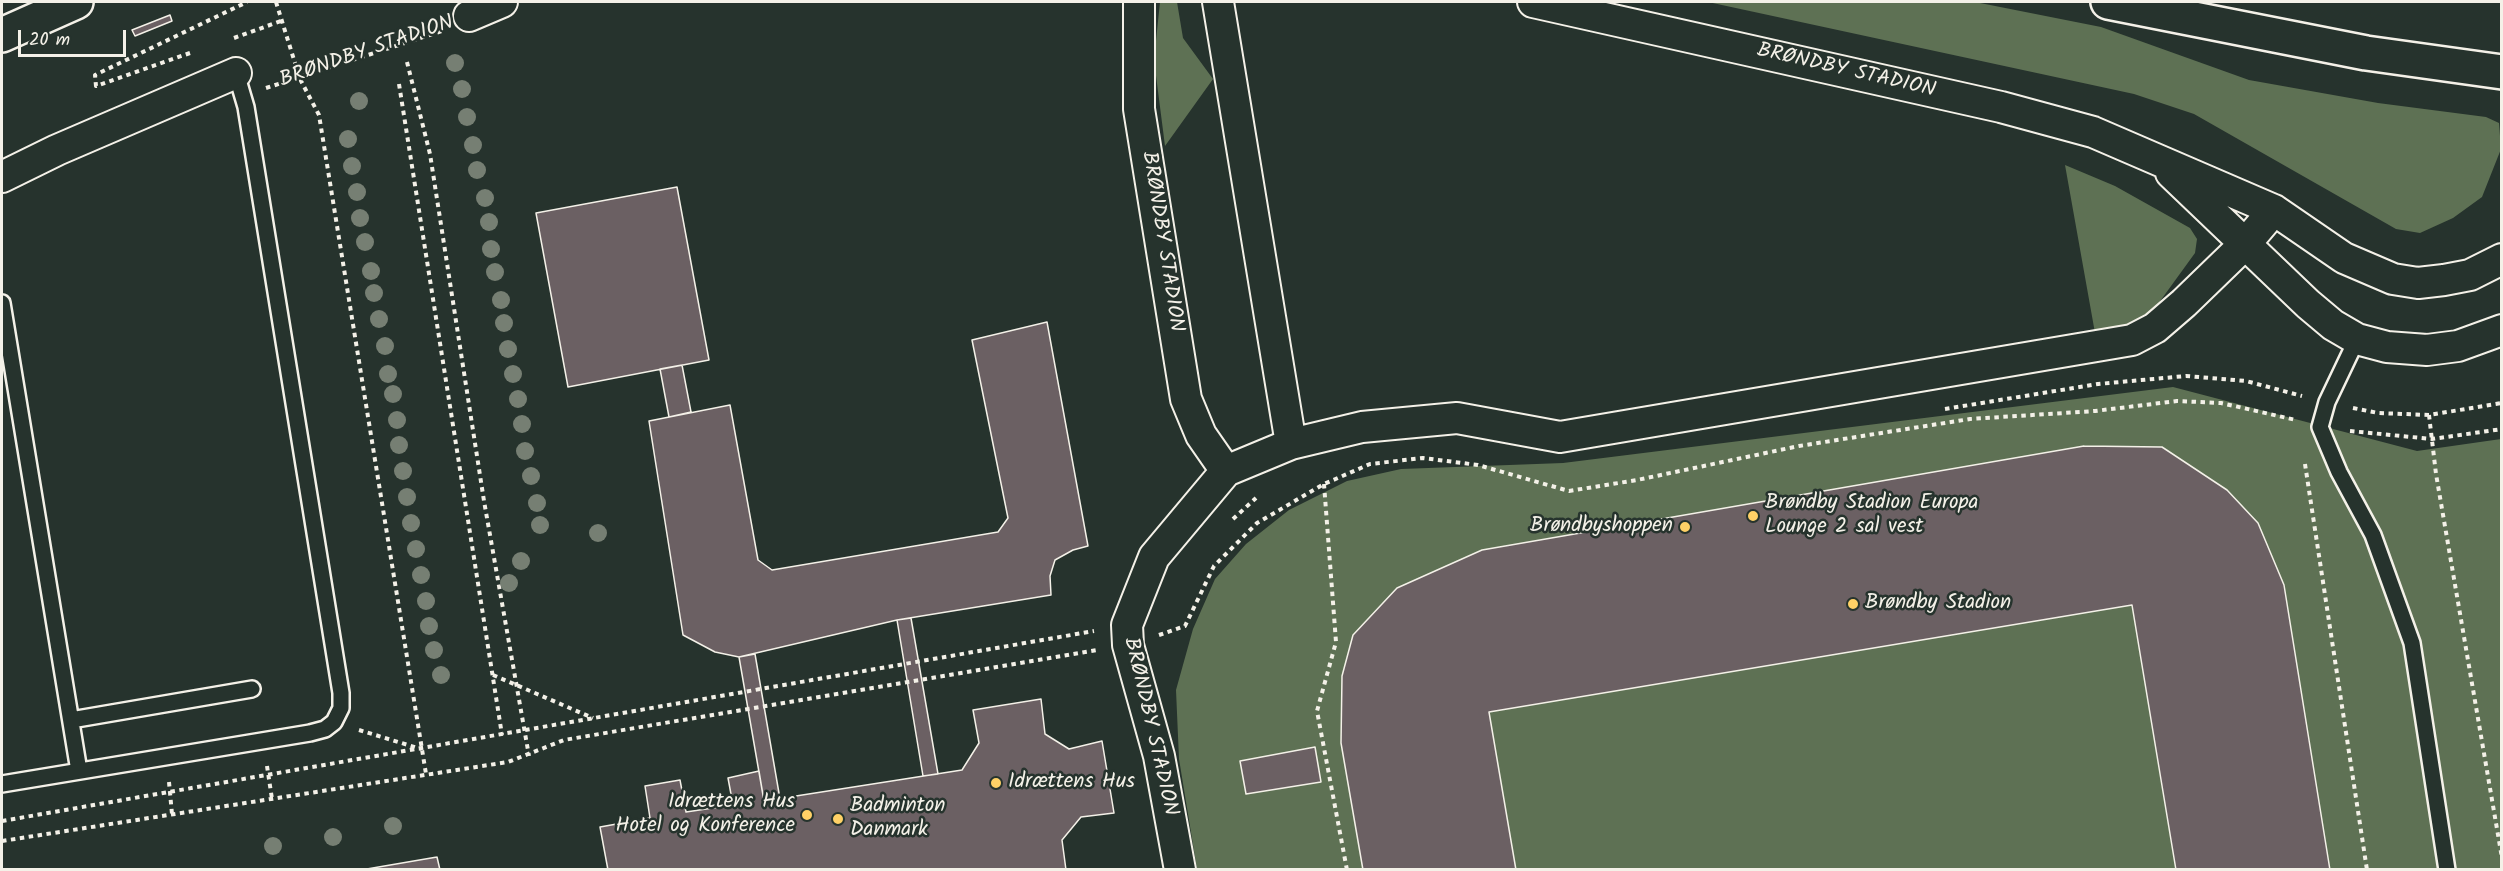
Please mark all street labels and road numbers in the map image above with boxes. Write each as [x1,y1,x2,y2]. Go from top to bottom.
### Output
street label: BRØNDBY STADION [277,11,457,95]
street label: BRØNDBY STADION [1754,39,1938,105]
street label: BRØNDBY STADION [1134,150,1188,334]
street label: BRØNDBY STADION [1116,635,1182,819]

